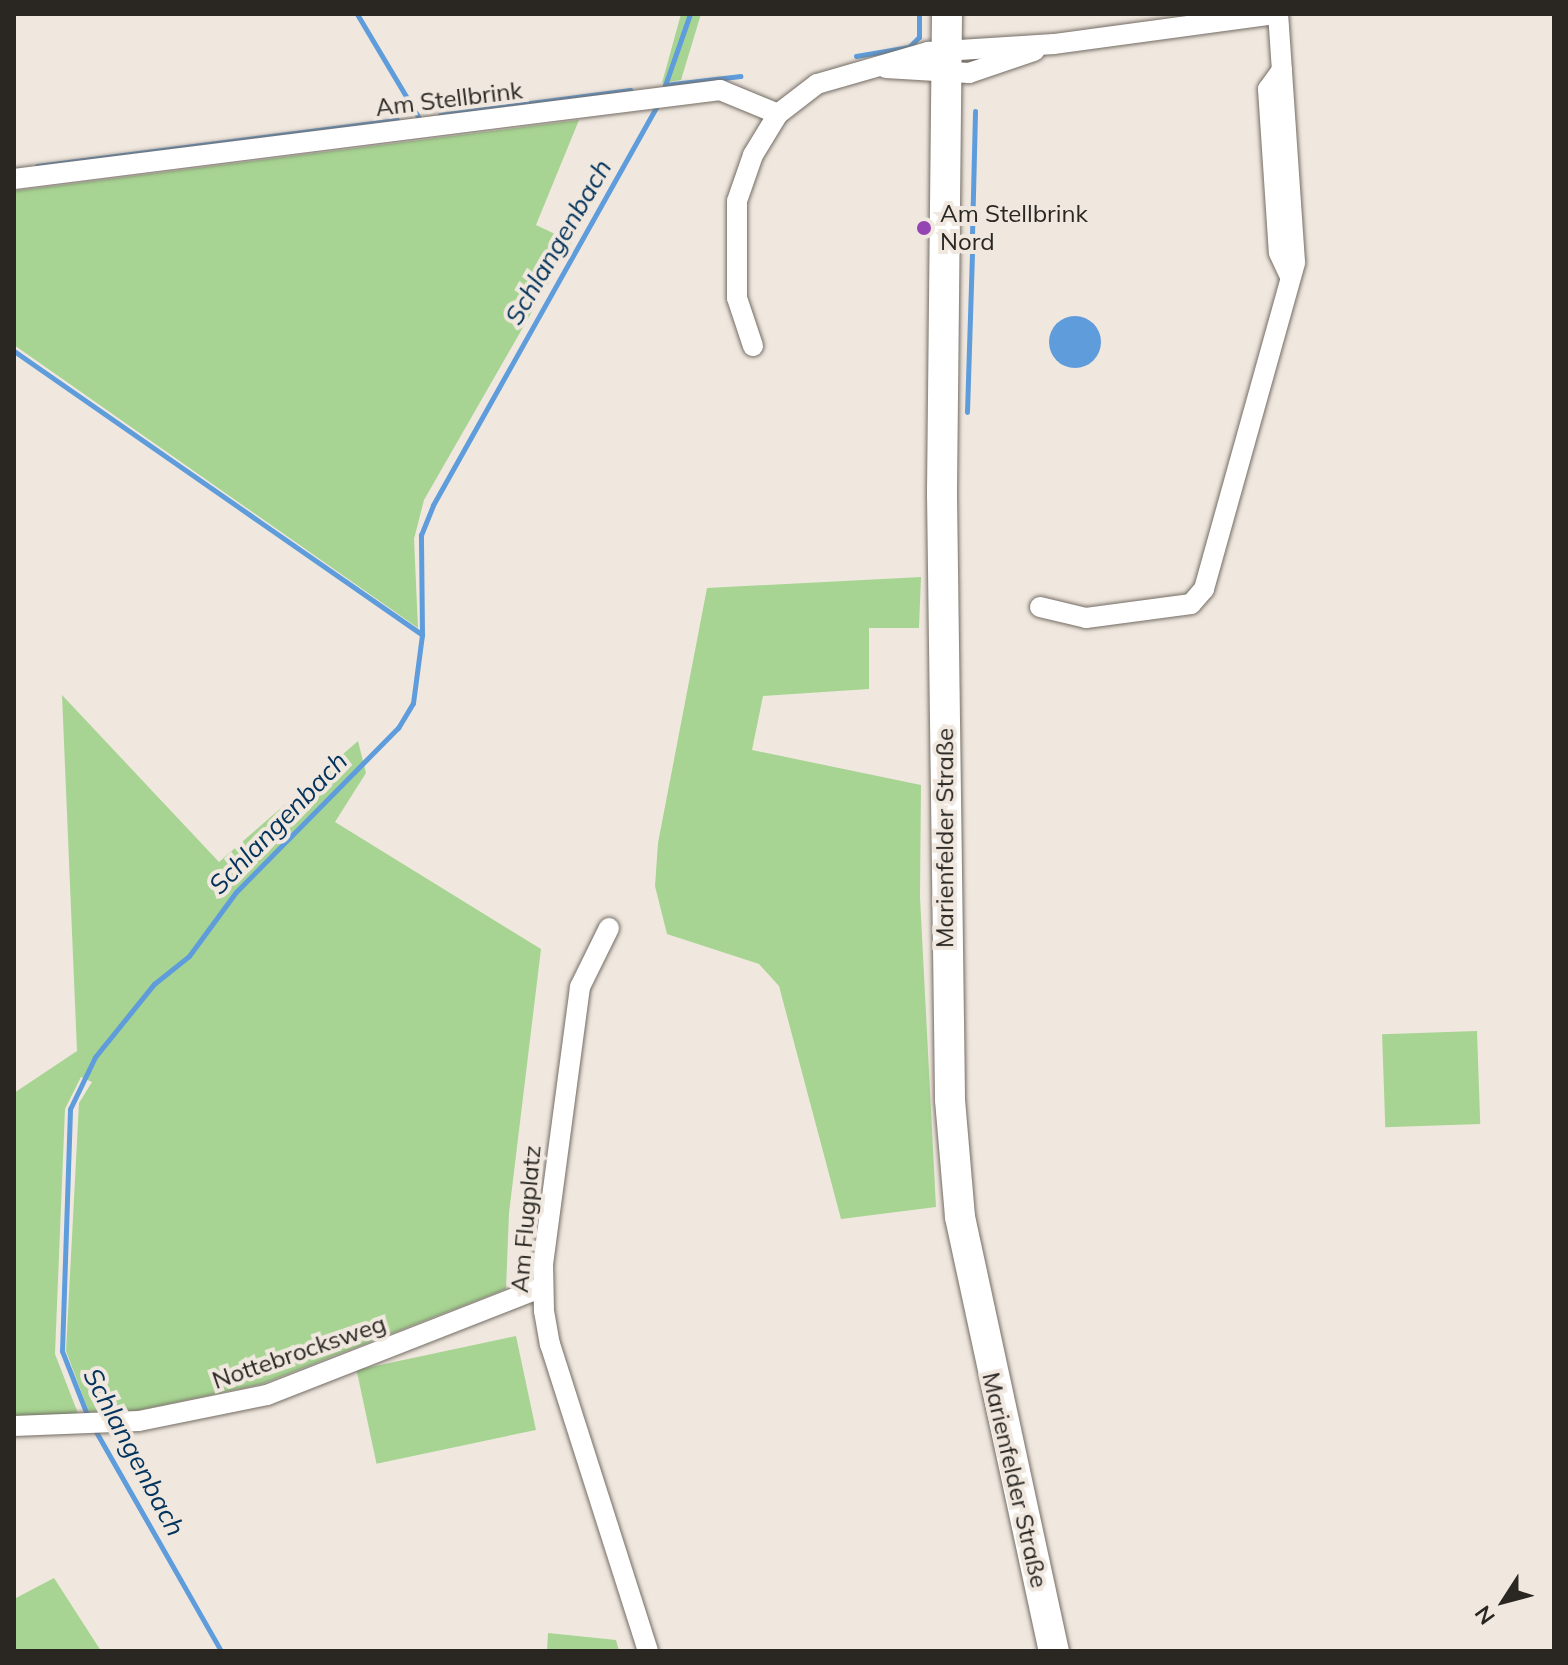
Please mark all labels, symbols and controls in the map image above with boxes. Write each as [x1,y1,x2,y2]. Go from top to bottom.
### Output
street label: Am Stellbrink [374,76,524,122]
water label: Schlangenbach [498,154,618,330]
place label: Am Stellbrink Nord [940,200,1088,256]
marker: Am Stellbrink Nord [915,219,933,237]
street label: Marienfelder Straße [931,728,959,948]
water label: Schlangenbach [202,745,354,901]
street label: Am Flugplatz [505,1144,547,1294]
street label: Nottebrocksweg [209,1309,389,1395]
water label: Schlangenbach [77,1363,191,1541]
street label: Marienfelder Straße [976,1370,1054,1590]
north arrow [1464,1561,1544,1641]
text: N [1468,1600,1501,1630]

